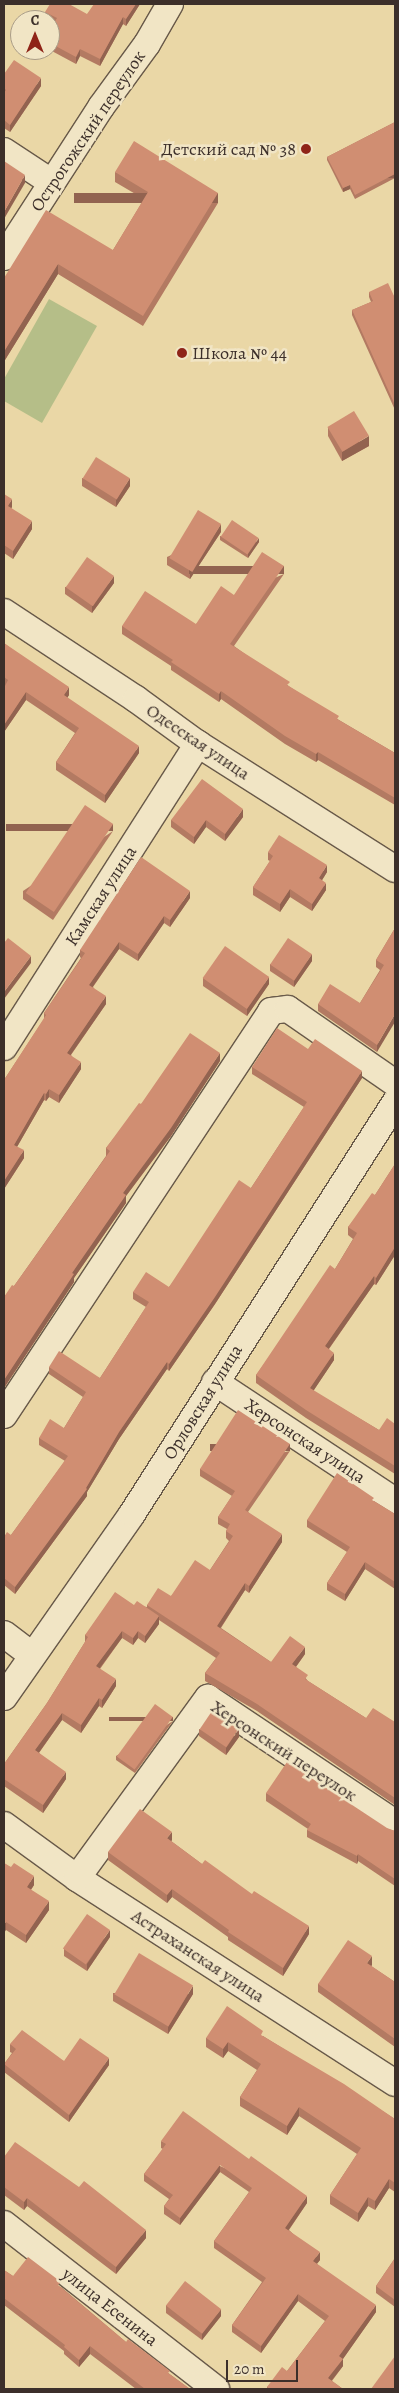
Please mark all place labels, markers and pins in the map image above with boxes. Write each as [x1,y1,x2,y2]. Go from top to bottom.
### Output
place label: Детский сад № 38 [161,138,296,160]
marker: Детский сад № 38 [300,143,312,155]
place label: Школа № 44 [192,342,287,364]
marker: Школа № 44 [176,347,188,359]

